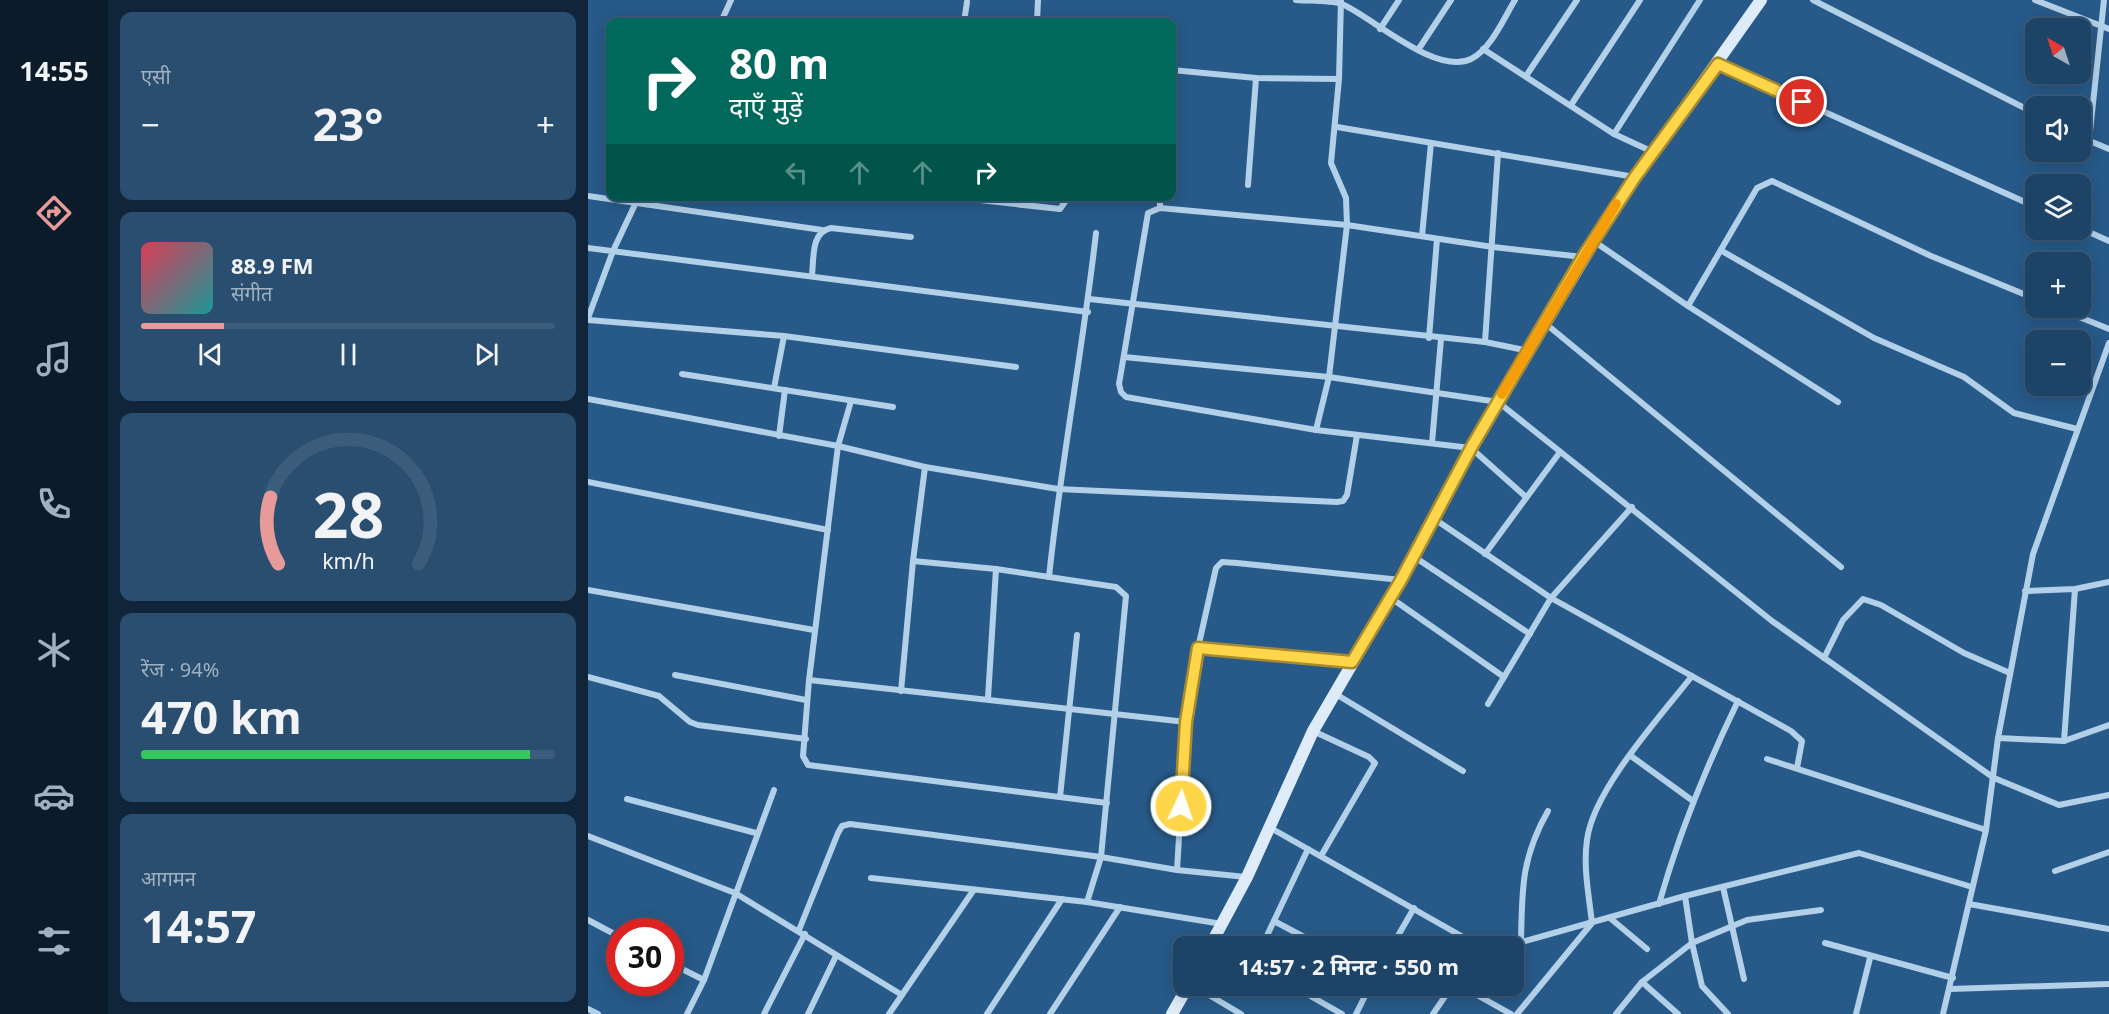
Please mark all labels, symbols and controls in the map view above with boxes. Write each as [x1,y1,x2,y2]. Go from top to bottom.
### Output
north arrow [2025,18,2091,84]
map controls [2025,18,2091,396]
text: 80 m [729,34,829,91]
icon: right [630,42,708,120]
text: 14:55 [19,52,89,89]
text: एसी [141,63,171,90]
pin [1776,76,1827,127]
icon: arrive [1785,85,1818,118]
text: दाएँ मुड़ें [729,88,803,125]
text: 23° [313,93,383,154]
button: sound [2025,96,2091,162]
text: − [141,102,160,147]
text: + [536,102,555,147]
icon: left [780,156,813,189]
icon: ahead [843,156,876,189]
icon: ahead [906,156,939,189]
icon: right [969,156,1002,189]
button: layers [2025,174,2091,240]
icon: directions [33,192,75,234]
text: 88.9 FM [231,250,313,280]
button: + [2025,252,2091,318]
text: संगीत [231,280,272,307]
button: − [2025,330,2091,396]
icon: music [33,338,75,380]
icon: previous [194,338,227,371]
icon: pause [332,338,365,371]
icon: next [470,338,503,371]
text: 28 [312,471,384,556]
icon: phone [33,483,75,525]
text: km/h [322,546,374,575]
icon: climate [33,629,75,671]
text: रेंज · 94% [141,656,219,683]
text: 470 km [141,686,302,747]
position arrow [1149,774,1213,838]
icon: car [33,775,75,817]
text: आगमन [141,865,196,892]
text: 14:57 [141,895,257,956]
speed limit sign: 30 [606,918,684,996]
icon: filters [33,920,75,962]
text: 14:57 · 2 मिनट · 550 m [1238,951,1459,981]

